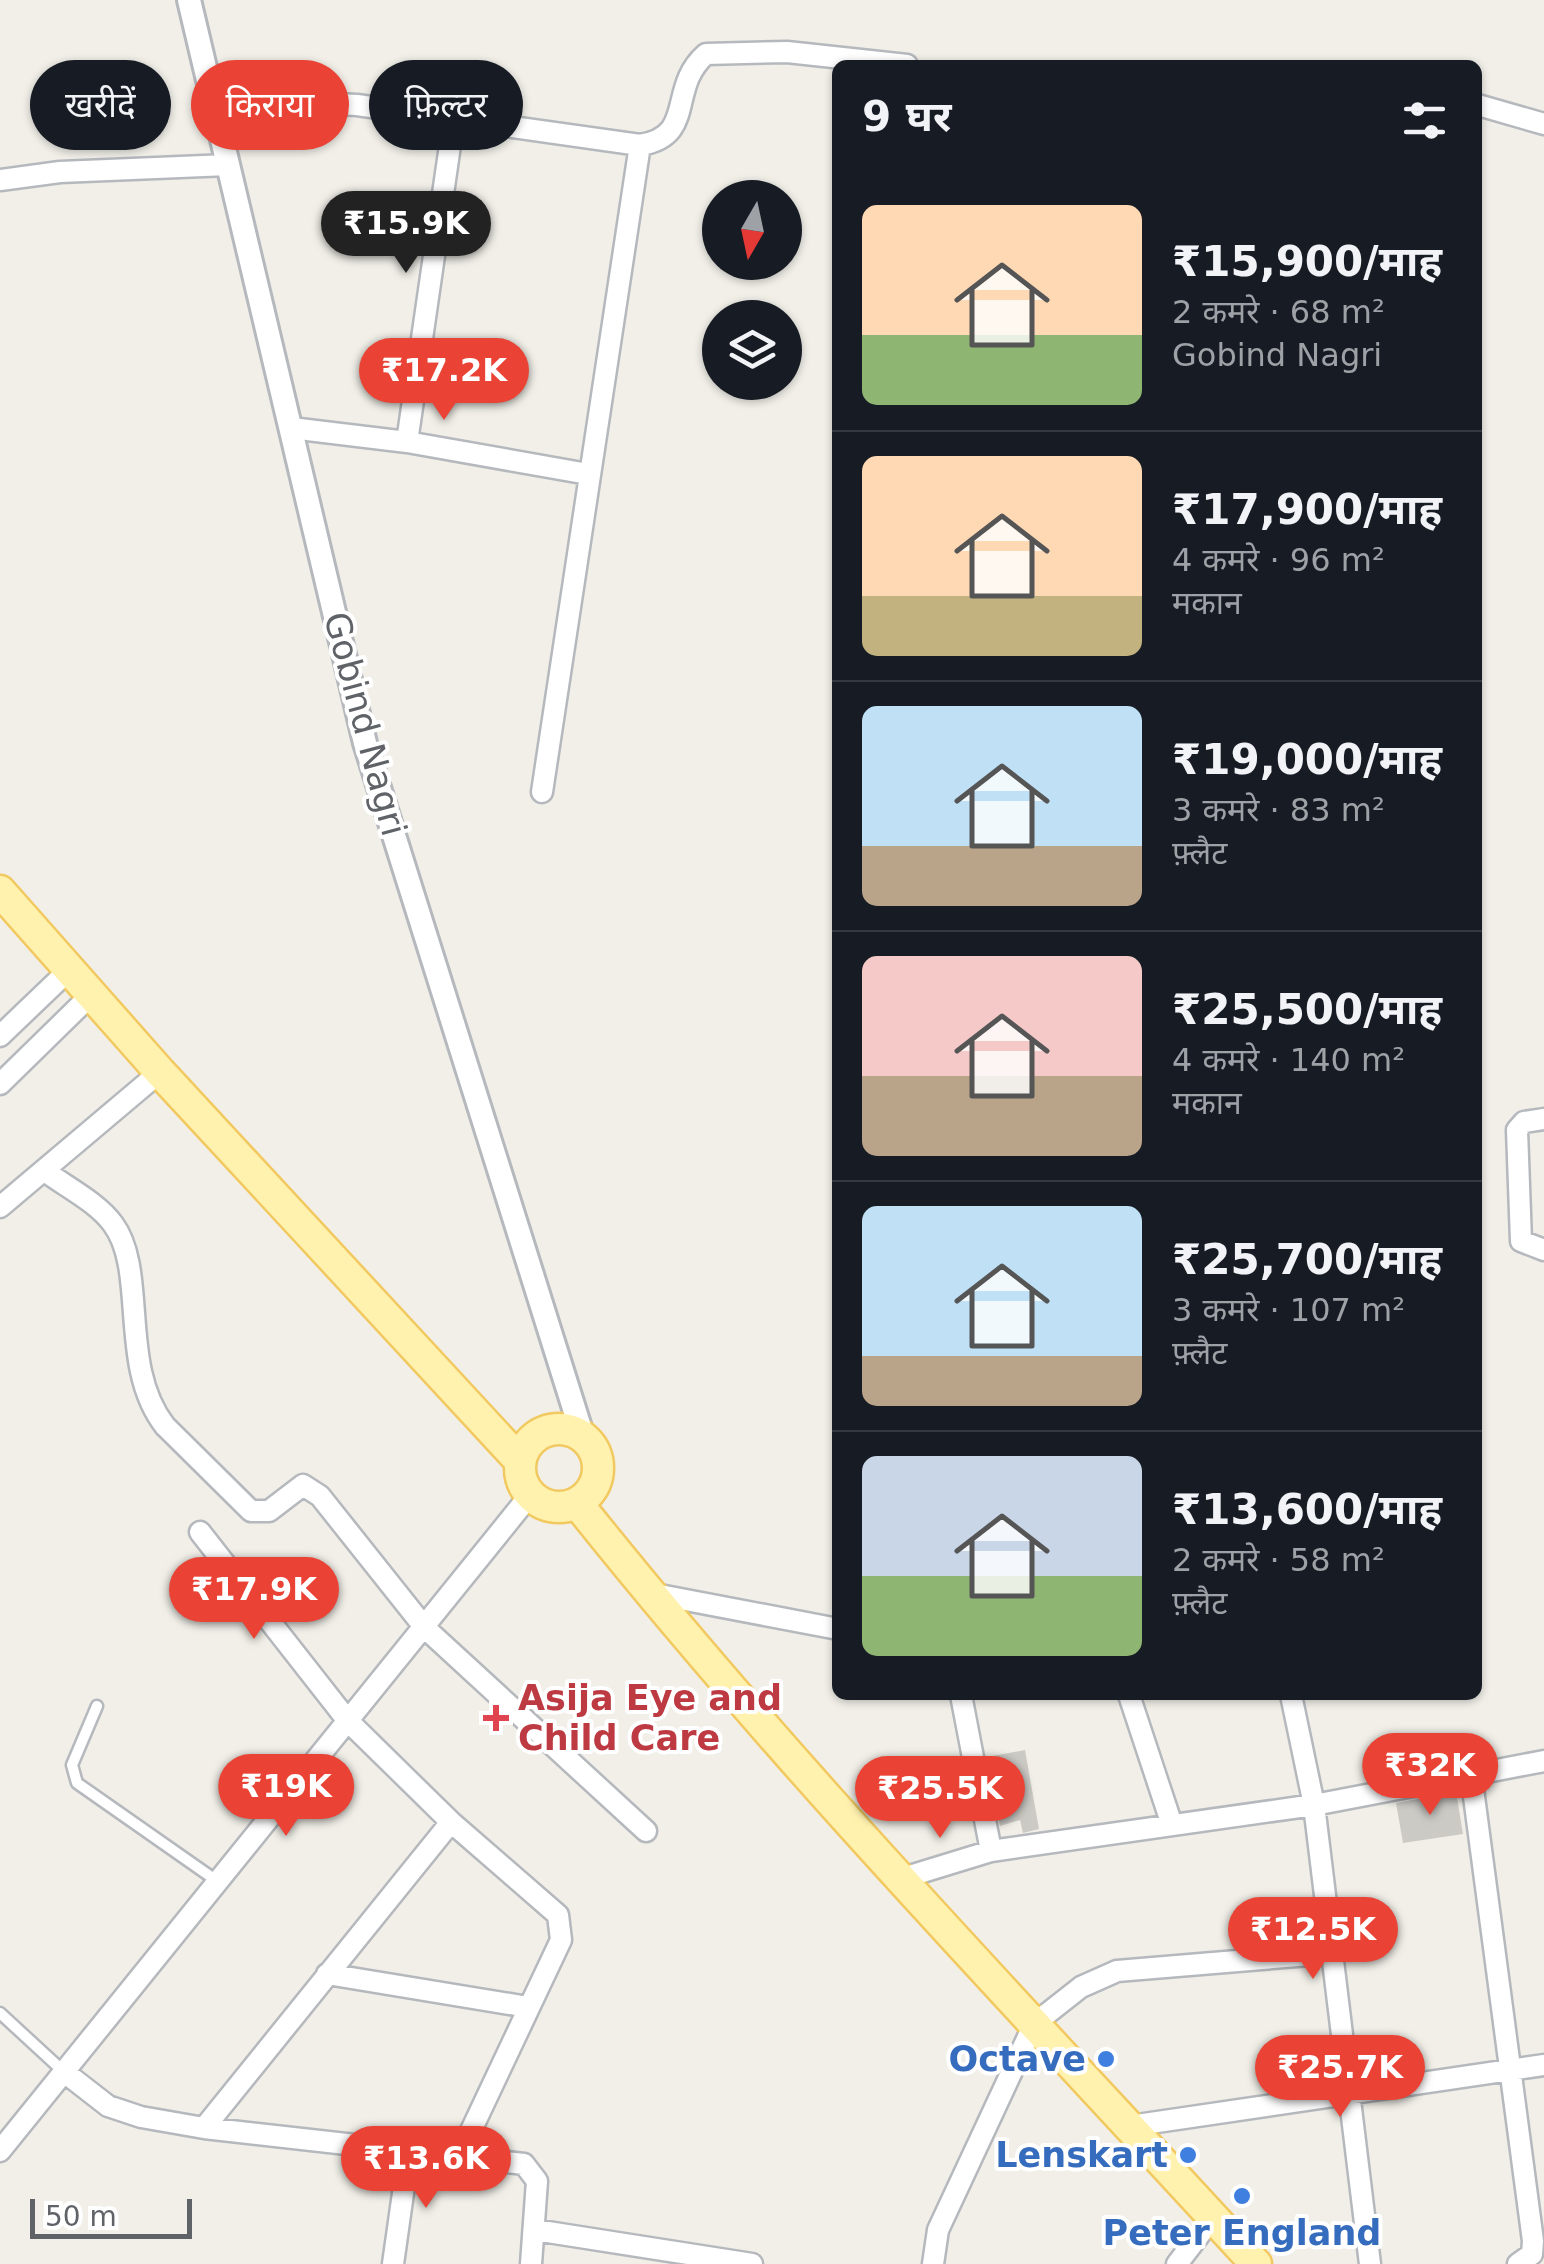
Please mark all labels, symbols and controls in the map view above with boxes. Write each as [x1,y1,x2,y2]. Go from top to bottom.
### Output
chip: खरीदें [30,60,171,150]
chip: किराया [191,60,349,150]
chip: फ़िल्टर [369,60,523,150]
text: 9 घर [862,92,952,141]
icon: filters [1397,93,1452,148]
north arrow [702,180,802,280]
map controls [702,180,802,400]
pin: ₹15.9K [325,191,487,276]
text: ₹15.9K [343,204,469,242]
text: ₹15,900/माह [1172,237,1442,286]
icon: home [942,245,1062,365]
text: 2 कमरे · 68 m² [1172,293,1385,331]
button: layers [702,300,802,400]
text: Gobind Nagri [1172,336,1382,374]
pin: ₹17.2K [363,338,525,423]
text: ₹17.2K [381,351,507,389]
text: ₹17,900/माह [1172,485,1442,534]
icon: home [942,496,1062,616]
text: 4 कमरे · 96 m² [1172,541,1385,579]
text: मकान [1172,584,1242,622]
street label: Gobind Nagri [316,608,414,840]
text: ₹19,000/माह [1172,735,1442,784]
icon: home [942,746,1062,866]
text: 3 कमरे · 83 m² [1172,791,1385,829]
text: फ़्लैट [1172,834,1227,872]
text: ₹25,500/माह [1172,985,1442,1034]
icon: home [942,996,1062,1116]
text: 4 कमरे · 140 m² [1172,1041,1405,1079]
text: मकान [1172,1084,1242,1122]
text: ₹25,700/माह [1172,1235,1442,1284]
icon: home [942,1246,1062,1366]
text: 3 कमरे · 107 m² [1172,1291,1405,1329]
text: फ़्लैट [1172,1334,1227,1372]
text: ₹13,600/माह [1172,1485,1442,1534]
icon: home [942,1496,1062,1616]
text: 2 कमरे · 58 m² [1172,1541,1385,1579]
pin: ₹17.9K [173,1557,335,1642]
text: ₹17.9K [191,1570,317,1608]
text: फ़्लैट [1172,1584,1227,1622]
place label: Asija Eye and Child Care [518,1678,782,1758]
marker: Asija Eye and Child Care [483,1705,509,1731]
pin: ₹32K [1371,1733,1489,1818]
text: ₹32K [1384,1746,1476,1784]
pin: ₹19K [227,1754,345,1839]
pin: ₹25.5K [859,1756,1021,1841]
text: ₹19K [240,1767,332,1805]
text: ₹25.5K [877,1769,1003,1807]
pin: ₹12.5K [1232,1897,1394,1982]
text: ₹12.5K [1250,1910,1376,1948]
pin: ₹25.7K [1259,2035,1421,2120]
place label: Octave [949,2039,1086,2079]
marker: Octave [1095,2048,1117,2070]
text: ₹25.7K [1277,2048,1403,2086]
pin: ₹13.6K [345,2126,507,2211]
place label: Lenskart [995,2135,1168,2175]
text: ₹13.6K [363,2139,489,2177]
marker: Lenskart [1177,2144,1199,2166]
marker: Peter England [1231,2185,1253,2207]
scale bar [30,2194,192,2238]
text: 50 m [45,2200,117,2233]
place label: Peter England [1103,2213,1381,2253]

